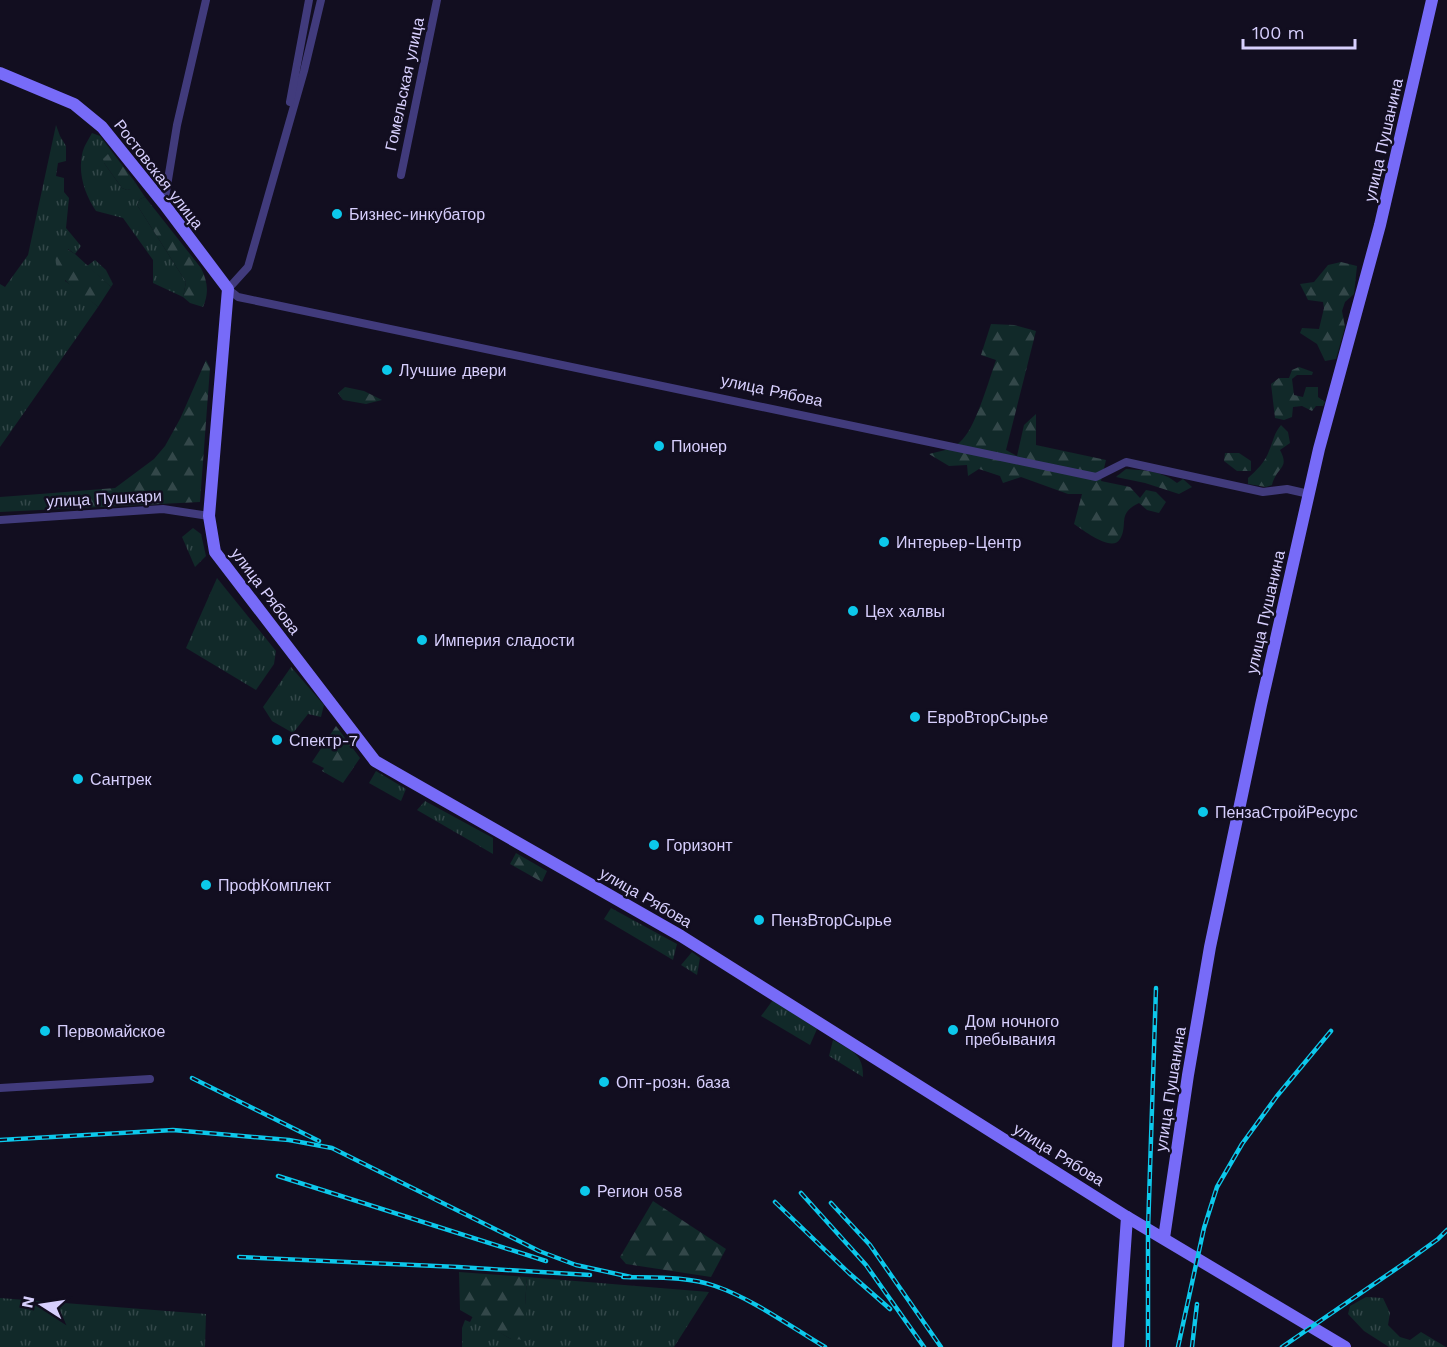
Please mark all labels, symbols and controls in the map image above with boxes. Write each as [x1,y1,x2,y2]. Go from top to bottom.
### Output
scale bar [1243,12,1356,50]
street label: Гомельская улица [381,16,428,153]
text: 100 m [1252,22,1305,43]
street label: улица Пушанина [1360,76,1407,204]
street label: Ростовская улица [110,116,207,233]
place label: Бизнес-инкубатор [349,205,485,224]
marker: Бизнес-инкубатор [330,207,344,221]
place label: Лучшие двери [399,361,507,380]
marker: Лучшие двери [380,363,394,377]
street label: улица Рябова [719,370,825,411]
place label: Пионер [671,437,727,456]
marker: Пионер [652,439,666,453]
street label: улица Пушкари [46,486,162,511]
place label: Интерьер-Центр [896,533,1021,552]
marker: Интерьер-Центр [877,535,891,549]
street label: улица Рябова [227,544,304,638]
street label: улица Пушанина [1242,548,1289,676]
place label: Цех халвы [865,602,945,621]
marker: Цех халвы [846,604,860,618]
place label: Империя сладости [434,631,575,650]
marker: Империя сладости [415,633,429,647]
place label: ЕвроВторСырье [927,708,1048,727]
marker: ЕвроВторСырье [908,710,922,724]
place label: Спектр-7 [289,731,358,750]
marker: Спектр-7 [270,733,284,747]
place label: Сантрек [90,770,153,789]
marker: Сантрек [71,772,85,786]
place label: ПензаСтройРесурс [1215,803,1358,822]
marker: ПензаСтройРесурс [1196,805,1210,819]
place label: Горизонт [666,836,733,855]
marker: Горизонт [647,838,661,852]
street label: улица Рябова [596,863,695,932]
place label: ПрофКомплект [218,876,332,895]
marker: ПрофКомплект [199,878,213,892]
place label: ПензВторСырье [771,911,892,930]
marker: ПензВторСырье [752,913,766,927]
place label: Дом ночного пребывания [965,1012,1059,1049]
place label: Первомайское [57,1022,165,1041]
marker: Дом ночного пребывания [946,1023,960,1037]
marker: Первомайское [38,1024,52,1038]
street label: улица Пушанина [1151,1025,1190,1153]
place label: Опт-розн. база [616,1073,730,1092]
marker: Опт-розн. база [597,1075,611,1089]
street label: улица Рябова [1010,1119,1108,1190]
place label: Регион 058 [597,1182,683,1201]
marker: Регион 058 [578,1184,592,1198]
north arrow [12,1275,72,1335]
text: N [17,1294,38,1310]

